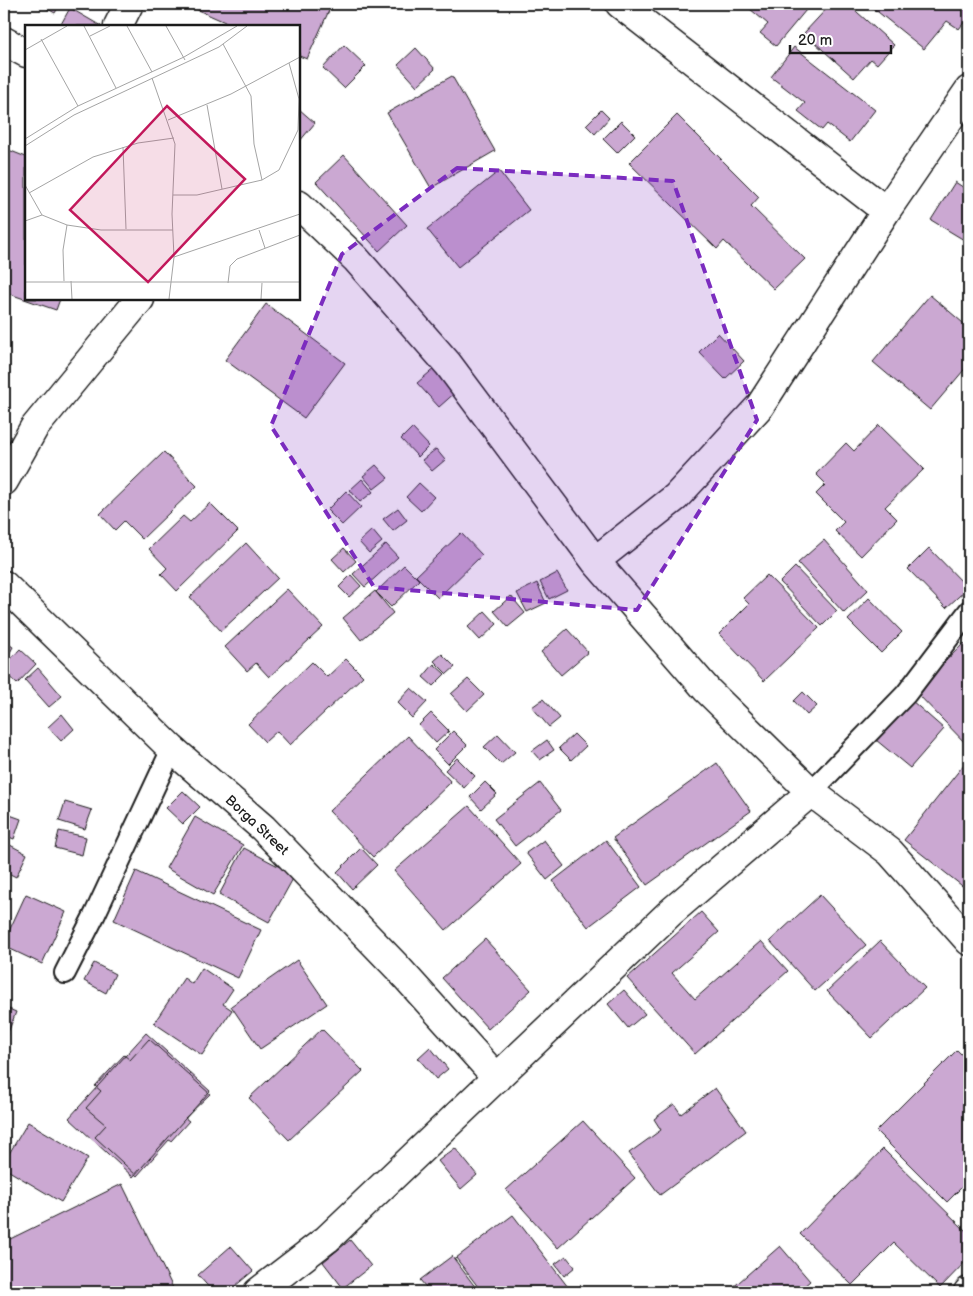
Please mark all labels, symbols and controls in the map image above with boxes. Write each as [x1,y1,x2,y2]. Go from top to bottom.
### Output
scale bar [790,22,892,54]
inset map [25,25,300,300]
text: 20 m [798,31,832,50]
street label: Borga Street [222,791,293,859]

